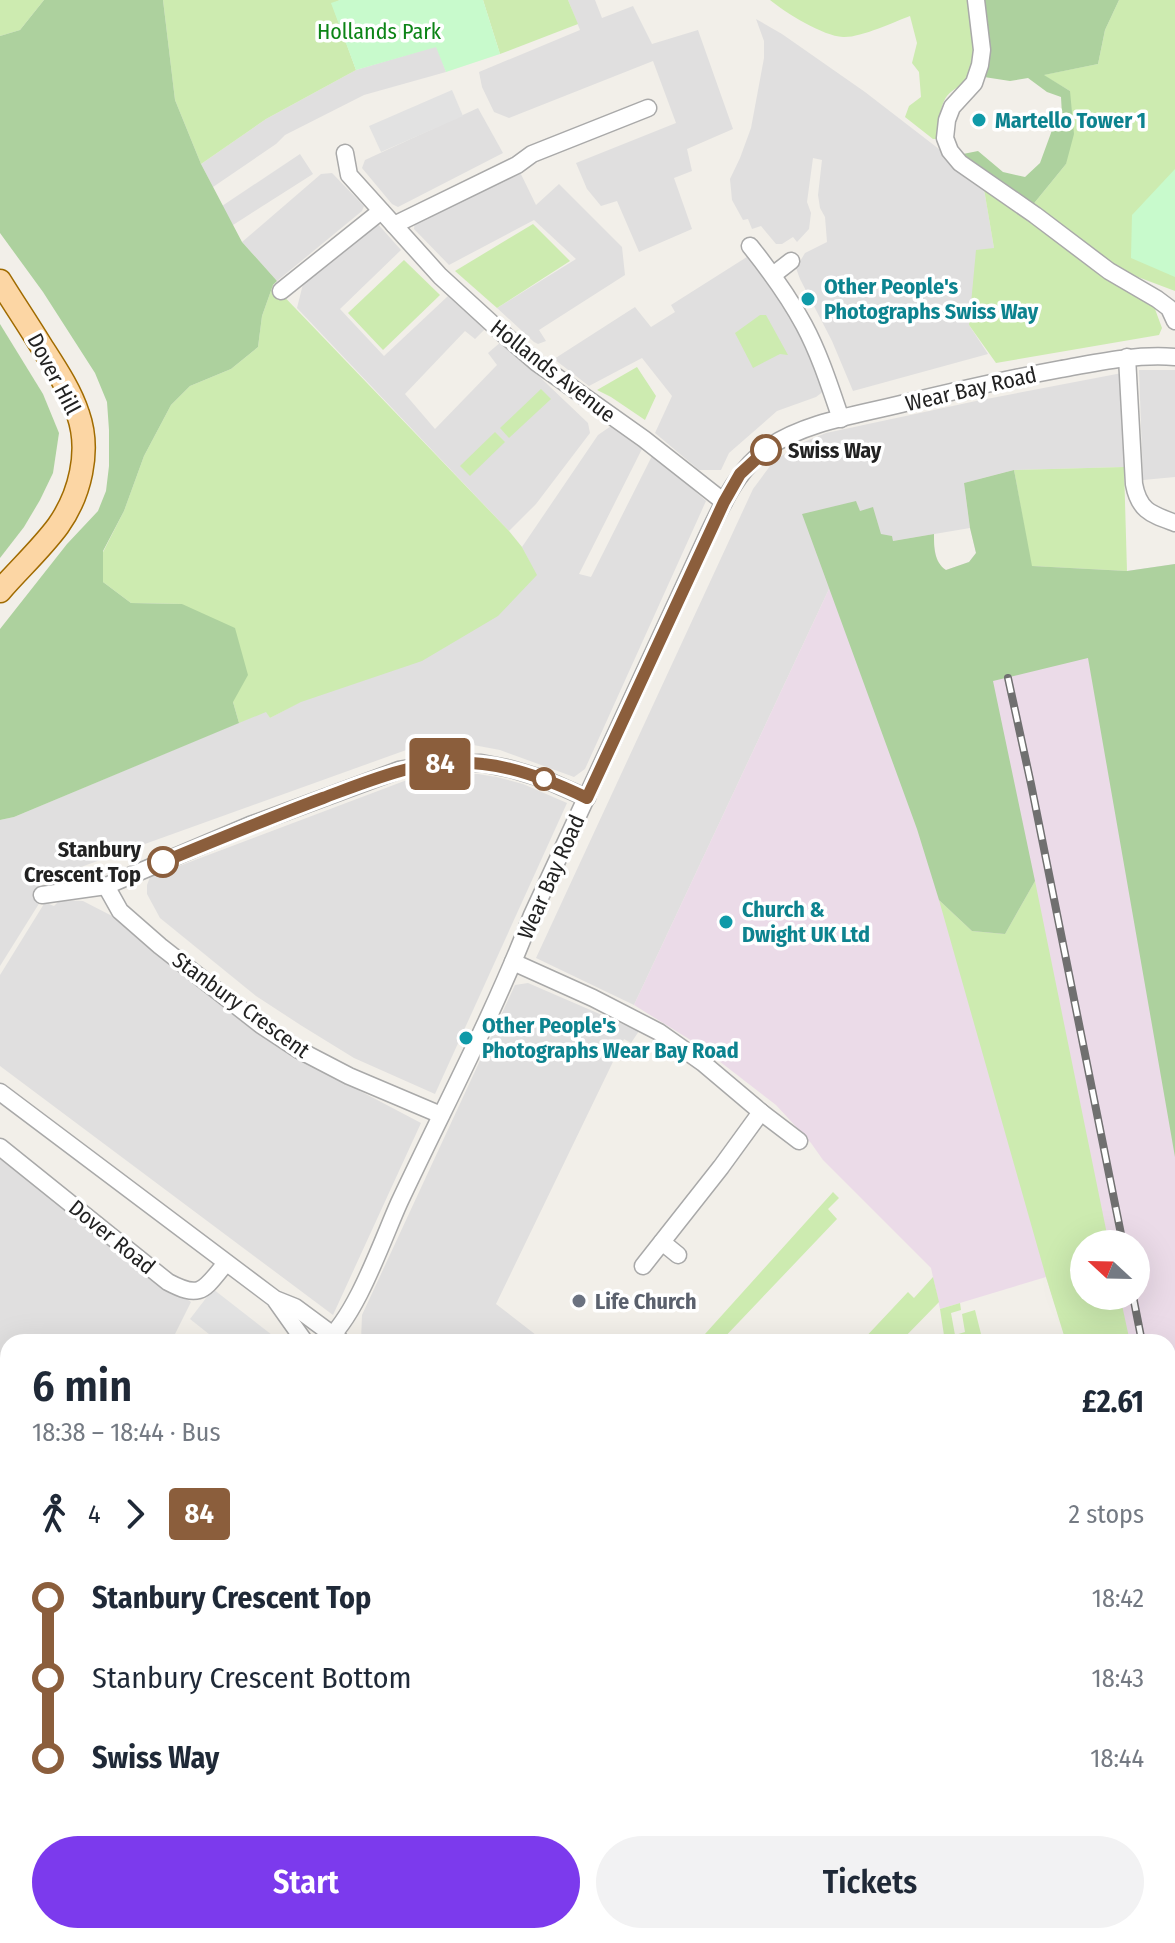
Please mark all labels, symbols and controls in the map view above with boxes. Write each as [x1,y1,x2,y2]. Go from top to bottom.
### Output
park label: Hollands Park [317,18,442,45]
place label: Martello Tower 1 [995,107,1146,134]
marker: Martello Tower 1 [970,111,988,129]
place label: Other People's Photographs Swiss Way [824,273,1039,325]
marker: Other People's Photographs Swiss Way [799,290,817,308]
street label: Hollands Avenue [485,314,621,428]
street label: Dover Hill [21,329,87,419]
street label: Wear Bay Road [903,361,1039,417]
marker: Swiss Way [751,435,781,465]
place label: Swiss Way [788,437,882,464]
line badge: 84 [404,738,476,790]
text: 84 [425,747,455,780]
unlabelled marker [533,768,555,790]
street label: Wear Bay Road [511,810,591,944]
place label: Stanbury Crescent Top [24,836,142,888]
marker: Stanbury Crescent Top [148,847,178,877]
place label: Church & Dwight UK Ltd [742,896,870,948]
marker: Church & Dwight UK Ltd [717,913,735,931]
street label: Stanbury Crescent [167,946,316,1064]
place label: Other People's Photographs Wear Bay Road [482,1012,739,1064]
marker: Other People's Photographs Wear Bay Road [457,1029,475,1047]
street label: Dover Road [63,1194,161,1280]
north arrow [1070,1230,1150,1310]
map controls [1070,1230,1150,1310]
place label: Life Church [595,1288,697,1315]
marker: Life Church [570,1292,588,1310]
text: 6 min [32,1360,132,1413]
text: £2.61 [1082,1384,1144,1420]
text: 18:38 – 18:44 · Bus [32,1417,221,1448]
icon: walk [32,1492,76,1536]
icon: forward [113,1492,157,1536]
text: 84 [185,1497,214,1530]
text: 4 [88,1499,101,1530]
text: 2 stops [1069,1499,1144,1530]
text: Stanbury Crescent Top [92,1580,371,1616]
text: 18:42 [1092,1583,1144,1614]
text: Stanbury Crescent Bottom [92,1660,412,1696]
text: 18:43 [1092,1663,1144,1694]
text: Swiss Way [92,1740,219,1776]
text: 18:44 [1090,1743,1144,1774]
button: Start [32,1836,580,1928]
button: Tickets [596,1836,1144,1928]

